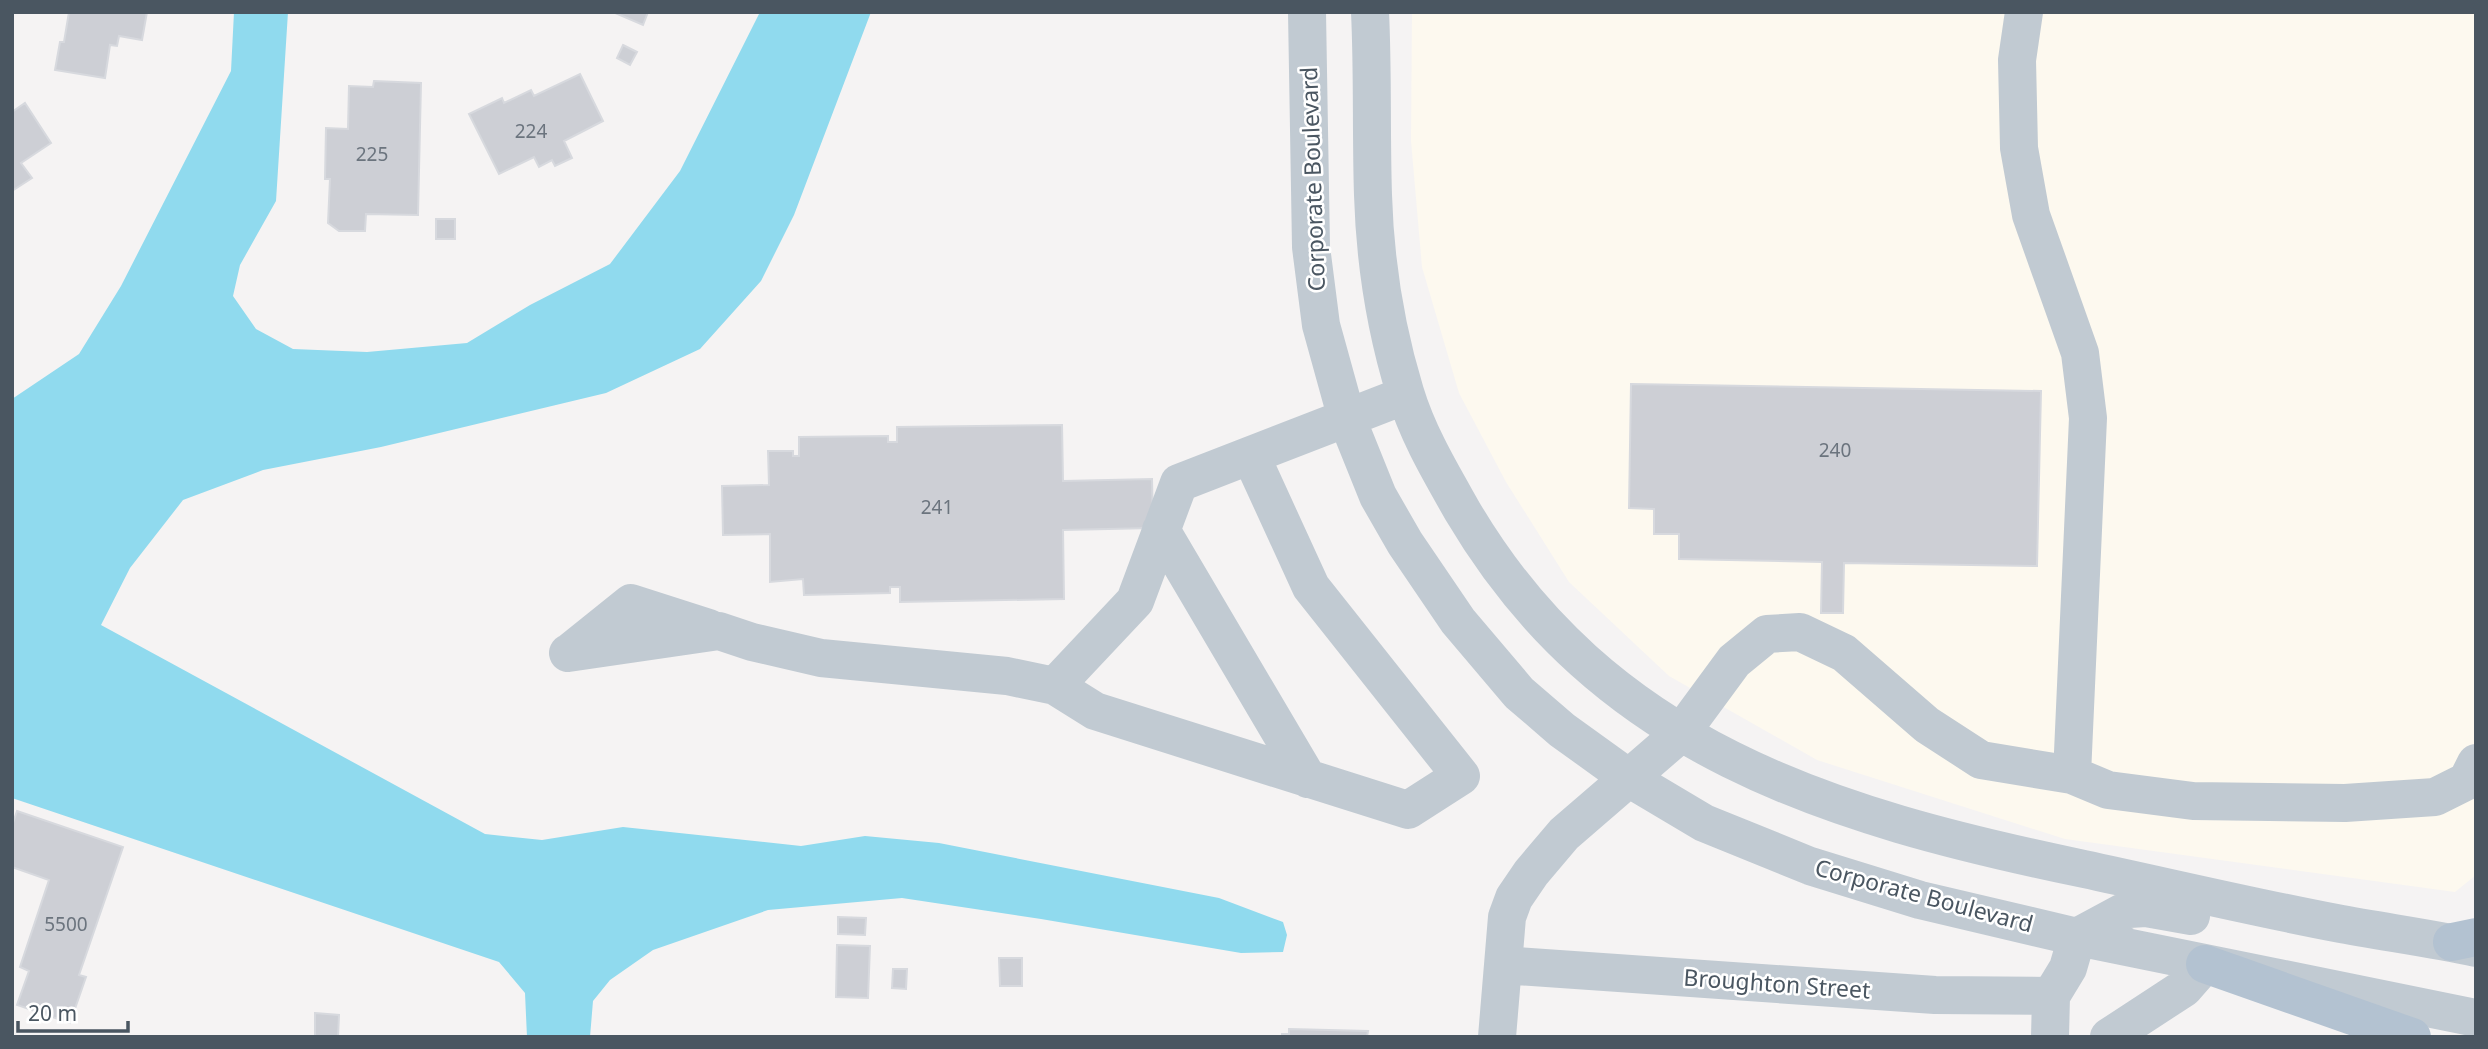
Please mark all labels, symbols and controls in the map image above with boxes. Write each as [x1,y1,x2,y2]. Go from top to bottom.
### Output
street label: Corporate Boulevard [1292,66,1332,292]
house number: 224 [515,118,547,144]
house number: 225 [356,141,388,167]
house number: 240 [1819,437,1851,463]
house number: 241 [921,494,953,520]
street label: Corporate Boulevard [1812,851,2037,940]
house number: 5500 [44,911,88,937]
street label: Broughton Street [1683,961,1872,1005]
scale bar [18,990,128,1034]
text: 20 m [28,999,77,1027]

